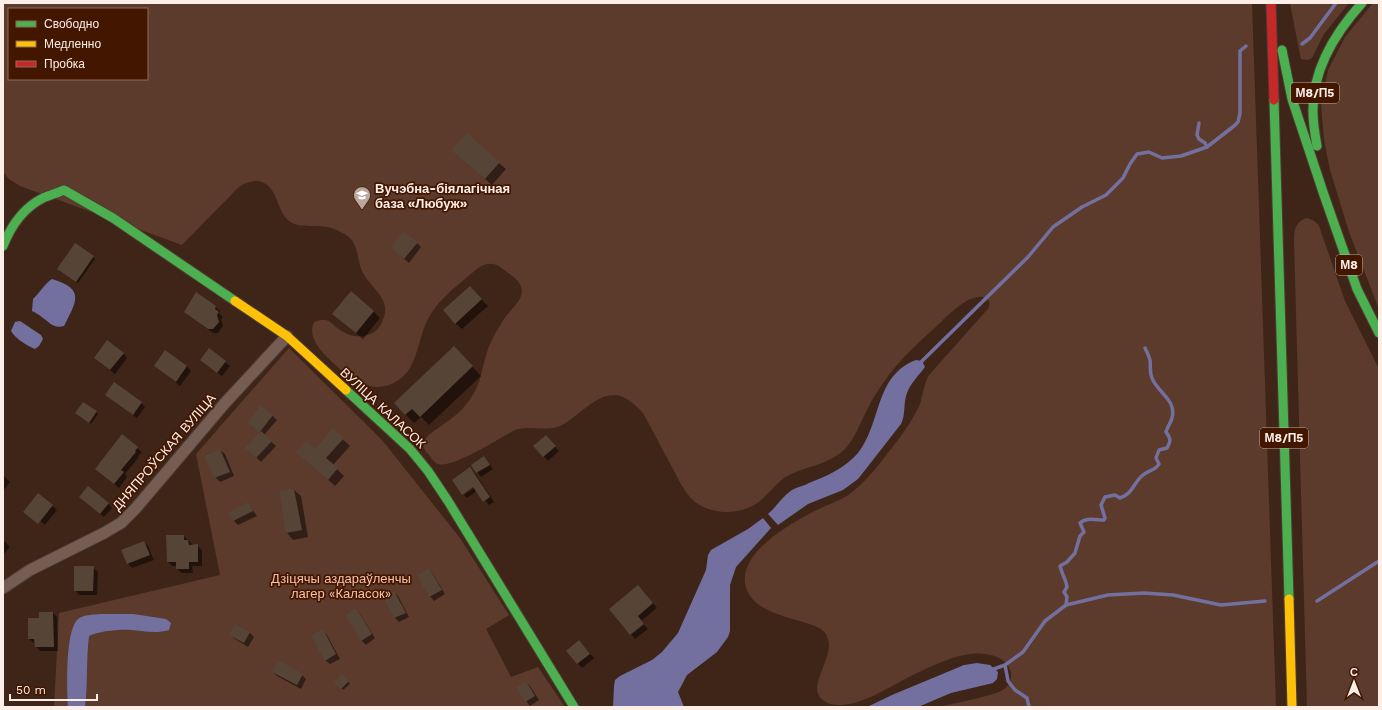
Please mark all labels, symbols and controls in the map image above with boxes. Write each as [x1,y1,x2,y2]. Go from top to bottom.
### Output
legend [8,8,148,80]
text: Свободно [44,17,99,31]
text: Медленно [44,37,101,51]
text: Пробка [44,57,85,71]
road number: М8/П5 [1291,83,1339,103]
place label: Вучэбна-біялагічная база «Любуж» [375,181,510,211]
school or university icon: Вучэбна-біялагічная база «Любуж» [352,185,372,210]
road number: М8 [1336,255,1362,275]
street label: ВУЛІЦА КАЛАСОК [337,365,429,452]
street label: ДНЯПРОЎСКАЯ ВУЛІЦА [109,390,219,513]
road number: М8/П5 [1260,428,1308,448]
park label: Дзіцячы аздараўленчы лагер «Каласок» [271,571,411,601]
north arrow [1334,662,1374,702]
text: С [1350,666,1358,679]
scale bar [10,676,97,702]
text: 50 m [16,683,46,697]

